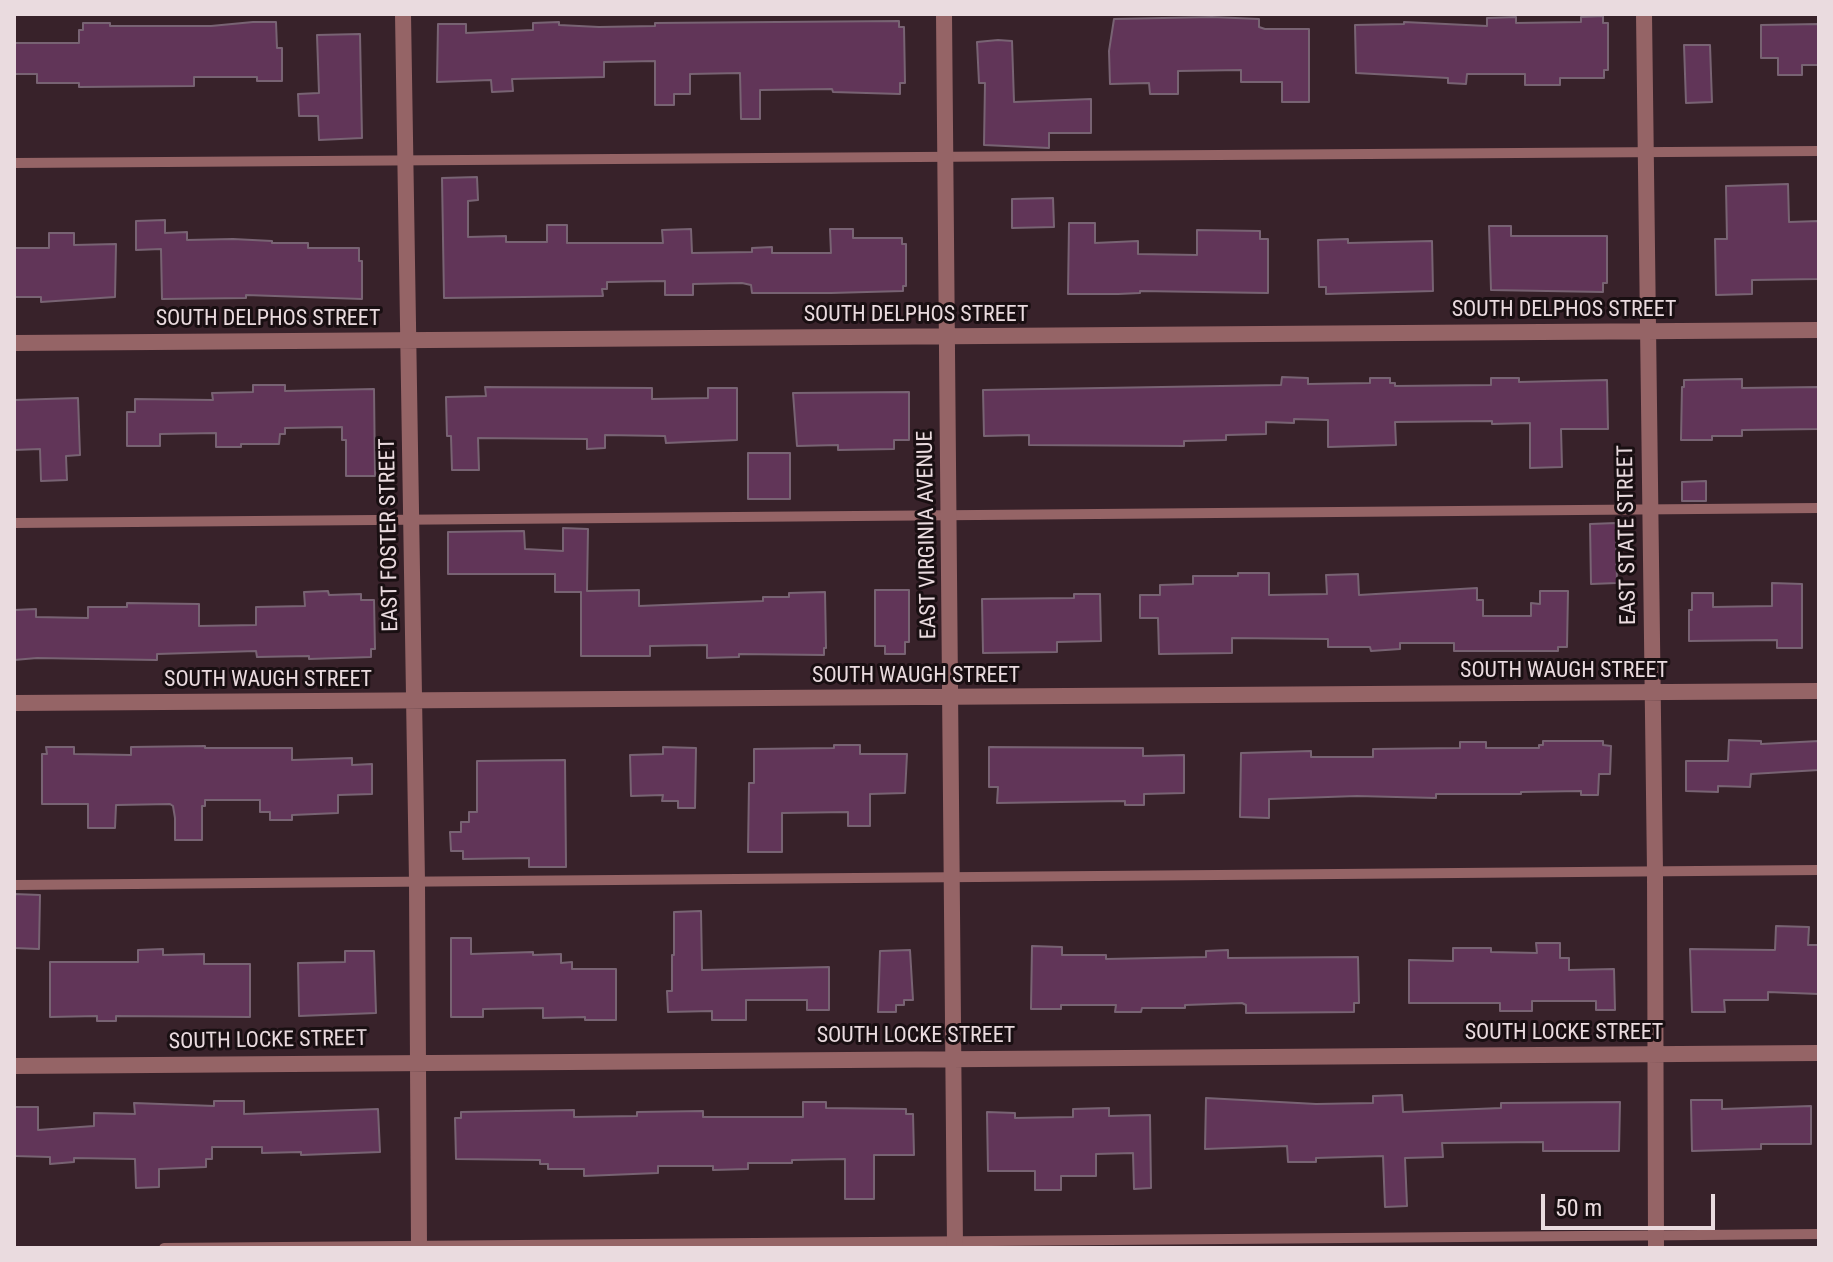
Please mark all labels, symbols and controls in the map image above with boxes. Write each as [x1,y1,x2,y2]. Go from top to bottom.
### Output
street label: SOUTH DELPHOS STREET [1452,297,1676,323]
street label: SOUTH DELPHOS STREET [804,302,1028,328]
street label: SOUTH DELPHOS STREET [156,306,380,332]
street label: EAST VIRGINIA AVENUE [913,431,943,639]
street label: EAST FOSTER STREET [375,438,405,632]
street label: EAST STATE STREET [1613,445,1643,625]
street label: SOUTH WAUGH STREET [1460,658,1668,684]
street label: SOUTH WAUGH STREET [812,663,1020,689]
street label: SOUTH WAUGH STREET [164,667,372,693]
street label: SOUTH LOCKE STREET [1465,1020,1663,1046]
street label: SOUTH LOCKE STREET [817,1023,1015,1049]
street label: SOUTH LOCKE STREET [168,1026,368,1056]
scale bar [1545,1178,1719,1228]
text: 50 m [1555,1194,1602,1222]

